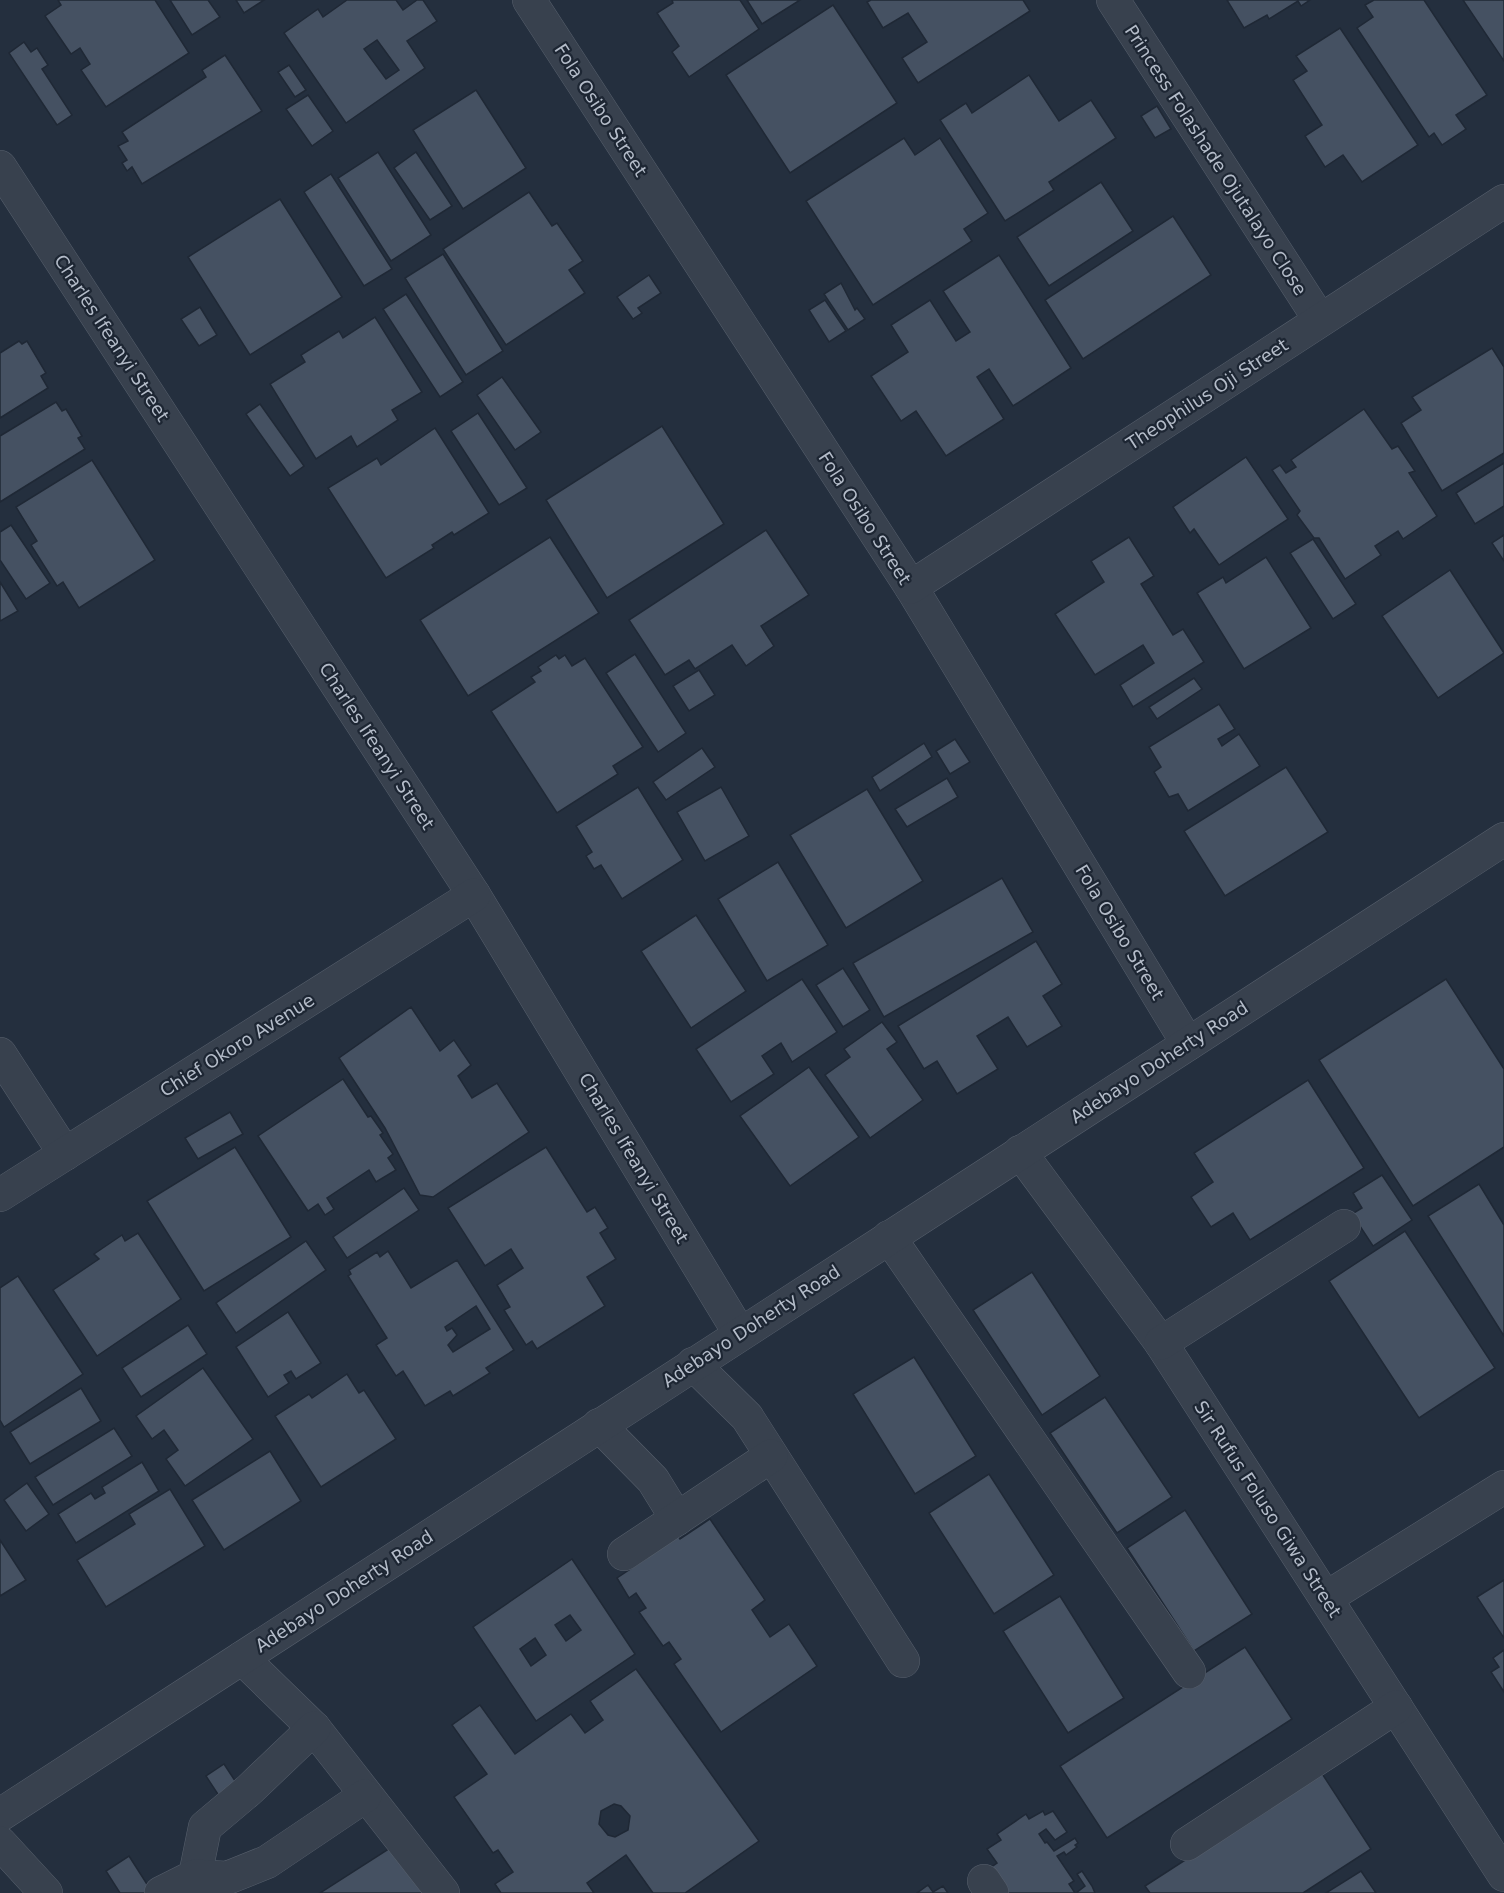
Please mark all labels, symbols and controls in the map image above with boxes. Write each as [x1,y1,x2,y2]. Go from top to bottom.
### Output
street label: Princess Folashade Ojutalayo Close [1121,21,1311,299]
street label: Fola Osibo Street [550,40,652,180]
street label: Charles Ifeanyi Street [50,251,174,425]
street label: Theophilus Oji Street [1121,334,1292,455]
street label: Fola Osibo Street [814,448,916,588]
street label: Charles Ifeanyi Street [315,659,439,833]
street label: Fola Osibo Street [1071,861,1169,1003]
street label: Chief Okoro Avenue [156,989,318,1101]
street label: Adebayo Doherty Road [1066,997,1252,1127]
street label: Charles Ifeanyi Street [575,1069,693,1247]
street label: Adebayo Doherty Road [658,1261,844,1391]
street label: Sir Rufus Foluso Giwa Street [1190,1397,1346,1621]
street label: Adebayo Doherty Road [251,1526,437,1656]

